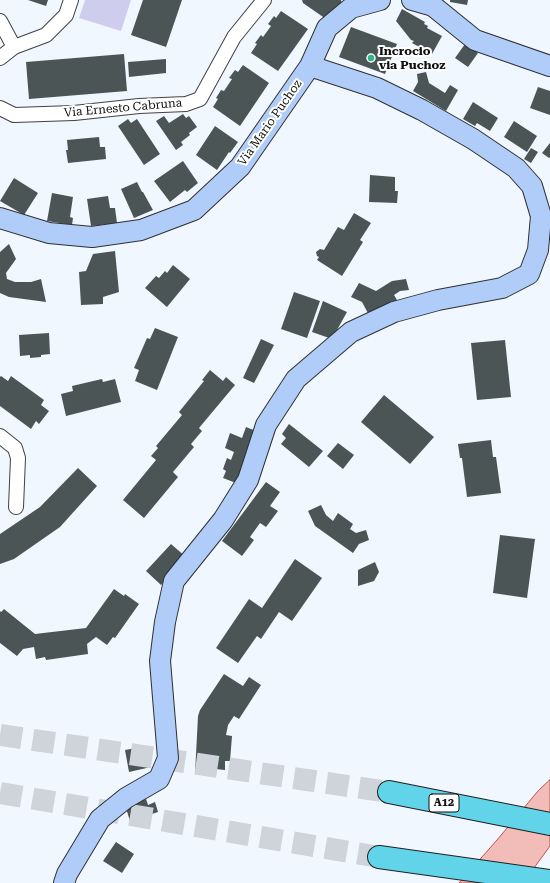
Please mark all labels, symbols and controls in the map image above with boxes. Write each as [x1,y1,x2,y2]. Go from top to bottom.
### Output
place label: Incrocio via Puchoz [379,44,445,72]
marker: Incrocio via Puchoz [366,53,376,63]
street label: Via Mario Puchoz [235,77,305,169]
street label: Via Ernesto Cabruna [63,96,183,120]
road number: A12 [429,794,459,812]

